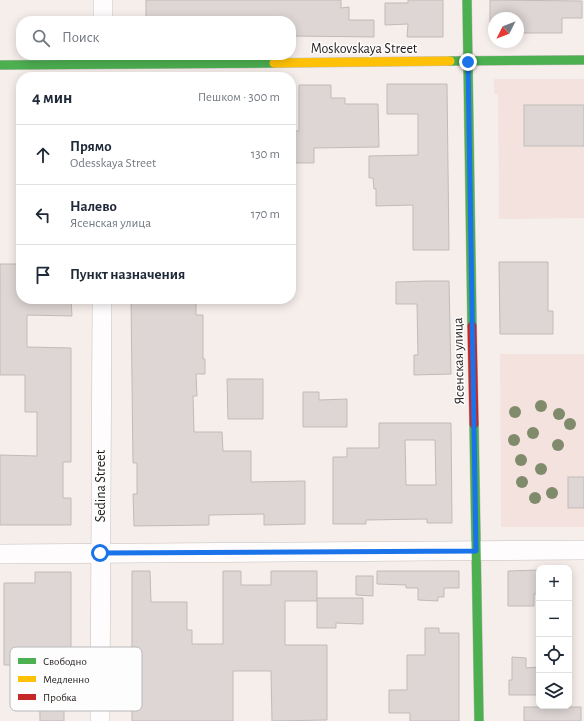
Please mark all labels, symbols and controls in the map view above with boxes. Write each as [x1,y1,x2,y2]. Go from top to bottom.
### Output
north arrow [488,12,524,48]
search box [16,16,296,60]
icon: search [30,27,52,49]
text: Поиск [62,30,100,45]
street label: Moskovskaya Street [311,42,418,56]
route end [459,53,477,71]
text: 4 мин [32,89,72,106]
text: Пешком · 300 m [198,91,280,104]
text: Прямо [70,139,112,154]
icon: ahead [32,144,54,166]
text: 130 m [251,148,280,161]
text: Odesskaya Street [70,157,156,170]
text: Налево [70,199,117,214]
icon: left [32,204,54,226]
text: 170 m [251,208,280,221]
text: Ясенская улица [70,217,151,230]
icon: arrive [32,264,54,286]
text: Пункт назначения [70,267,185,282]
street label: Ясенская улица [451,317,467,405]
street label: Sedina Street [94,449,108,522]
route start [91,544,109,562]
map controls [536,565,572,709]
button: + [536,565,572,601]
button: − [536,601,572,637]
button: locate [536,637,572,673]
legend [10,647,142,711]
text: Свободно [43,656,87,667]
button: layers [536,673,572,709]
text: Медленно [43,674,90,685]
text: Пробка [43,692,76,703]

